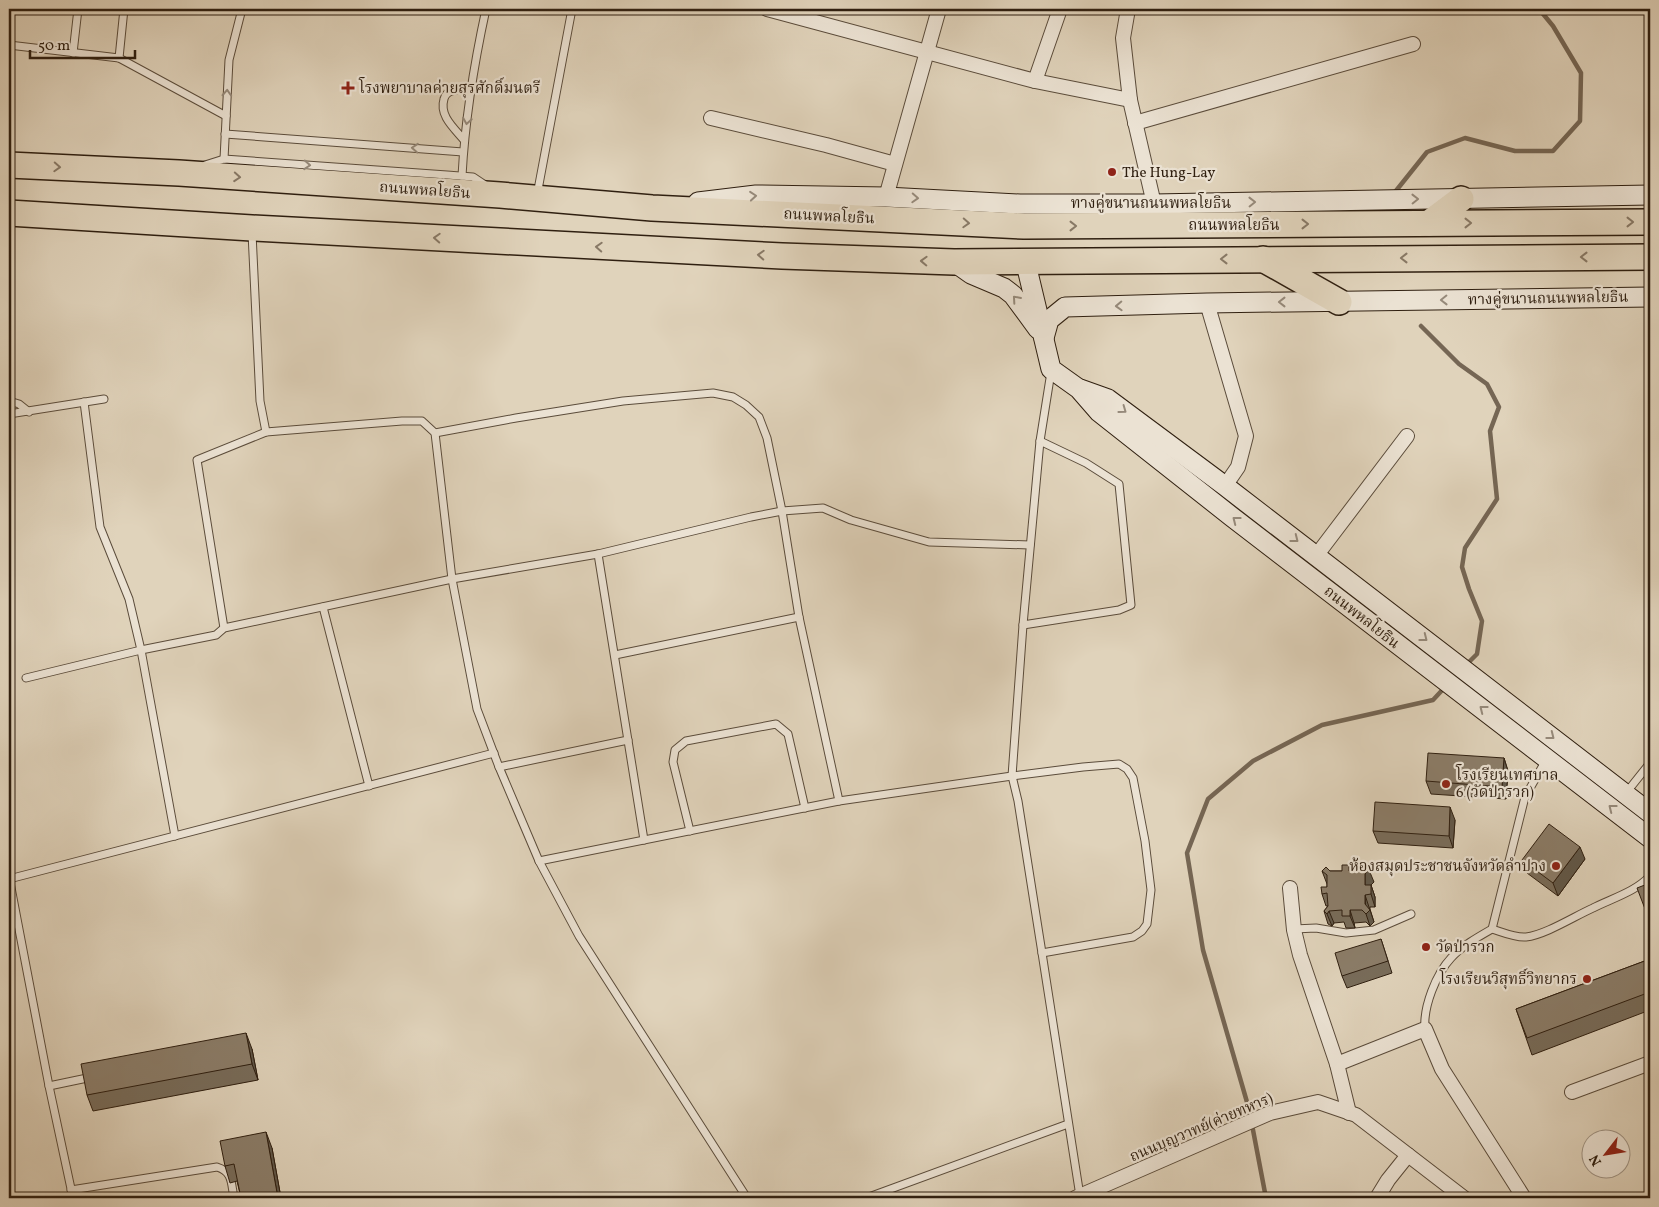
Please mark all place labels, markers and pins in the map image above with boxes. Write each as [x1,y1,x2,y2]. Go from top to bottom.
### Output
place label: โรงพยาบาลค่ายสุรศักดิ์มนตรี [358,77,540,100]
marker: โรงพยาบาลค่ายสุรศักดิ์มนตรี [341,81,355,95]
place label: The Hung-Lay [1122,163,1215,184]
marker: The Hung-Lay [1106,166,1118,178]
place label: โรงเรียนเทศบาล 6 (วัดป่ารวก) [1455,764,1558,804]
marker: โรงเรียนเทศบาล 6 (วัดป่ารวก) [1440,778,1452,790]
place label: ห้องสมุดประชาชนจังหวัดลำปาง [1349,857,1546,878]
marker: ห้องสมุดประชาชนจังหวัดลำปาง [1550,860,1562,872]
place label: วัดป่ารวก [1436,938,1495,959]
marker: วัดป่ารวก [1420,941,1432,953]
place label: โรงเรียนวิสุทธิ์วิทยากร [1439,968,1577,991]
marker: โรงเรียนวิสุทธิ์วิทยากร [1581,973,1593,985]

